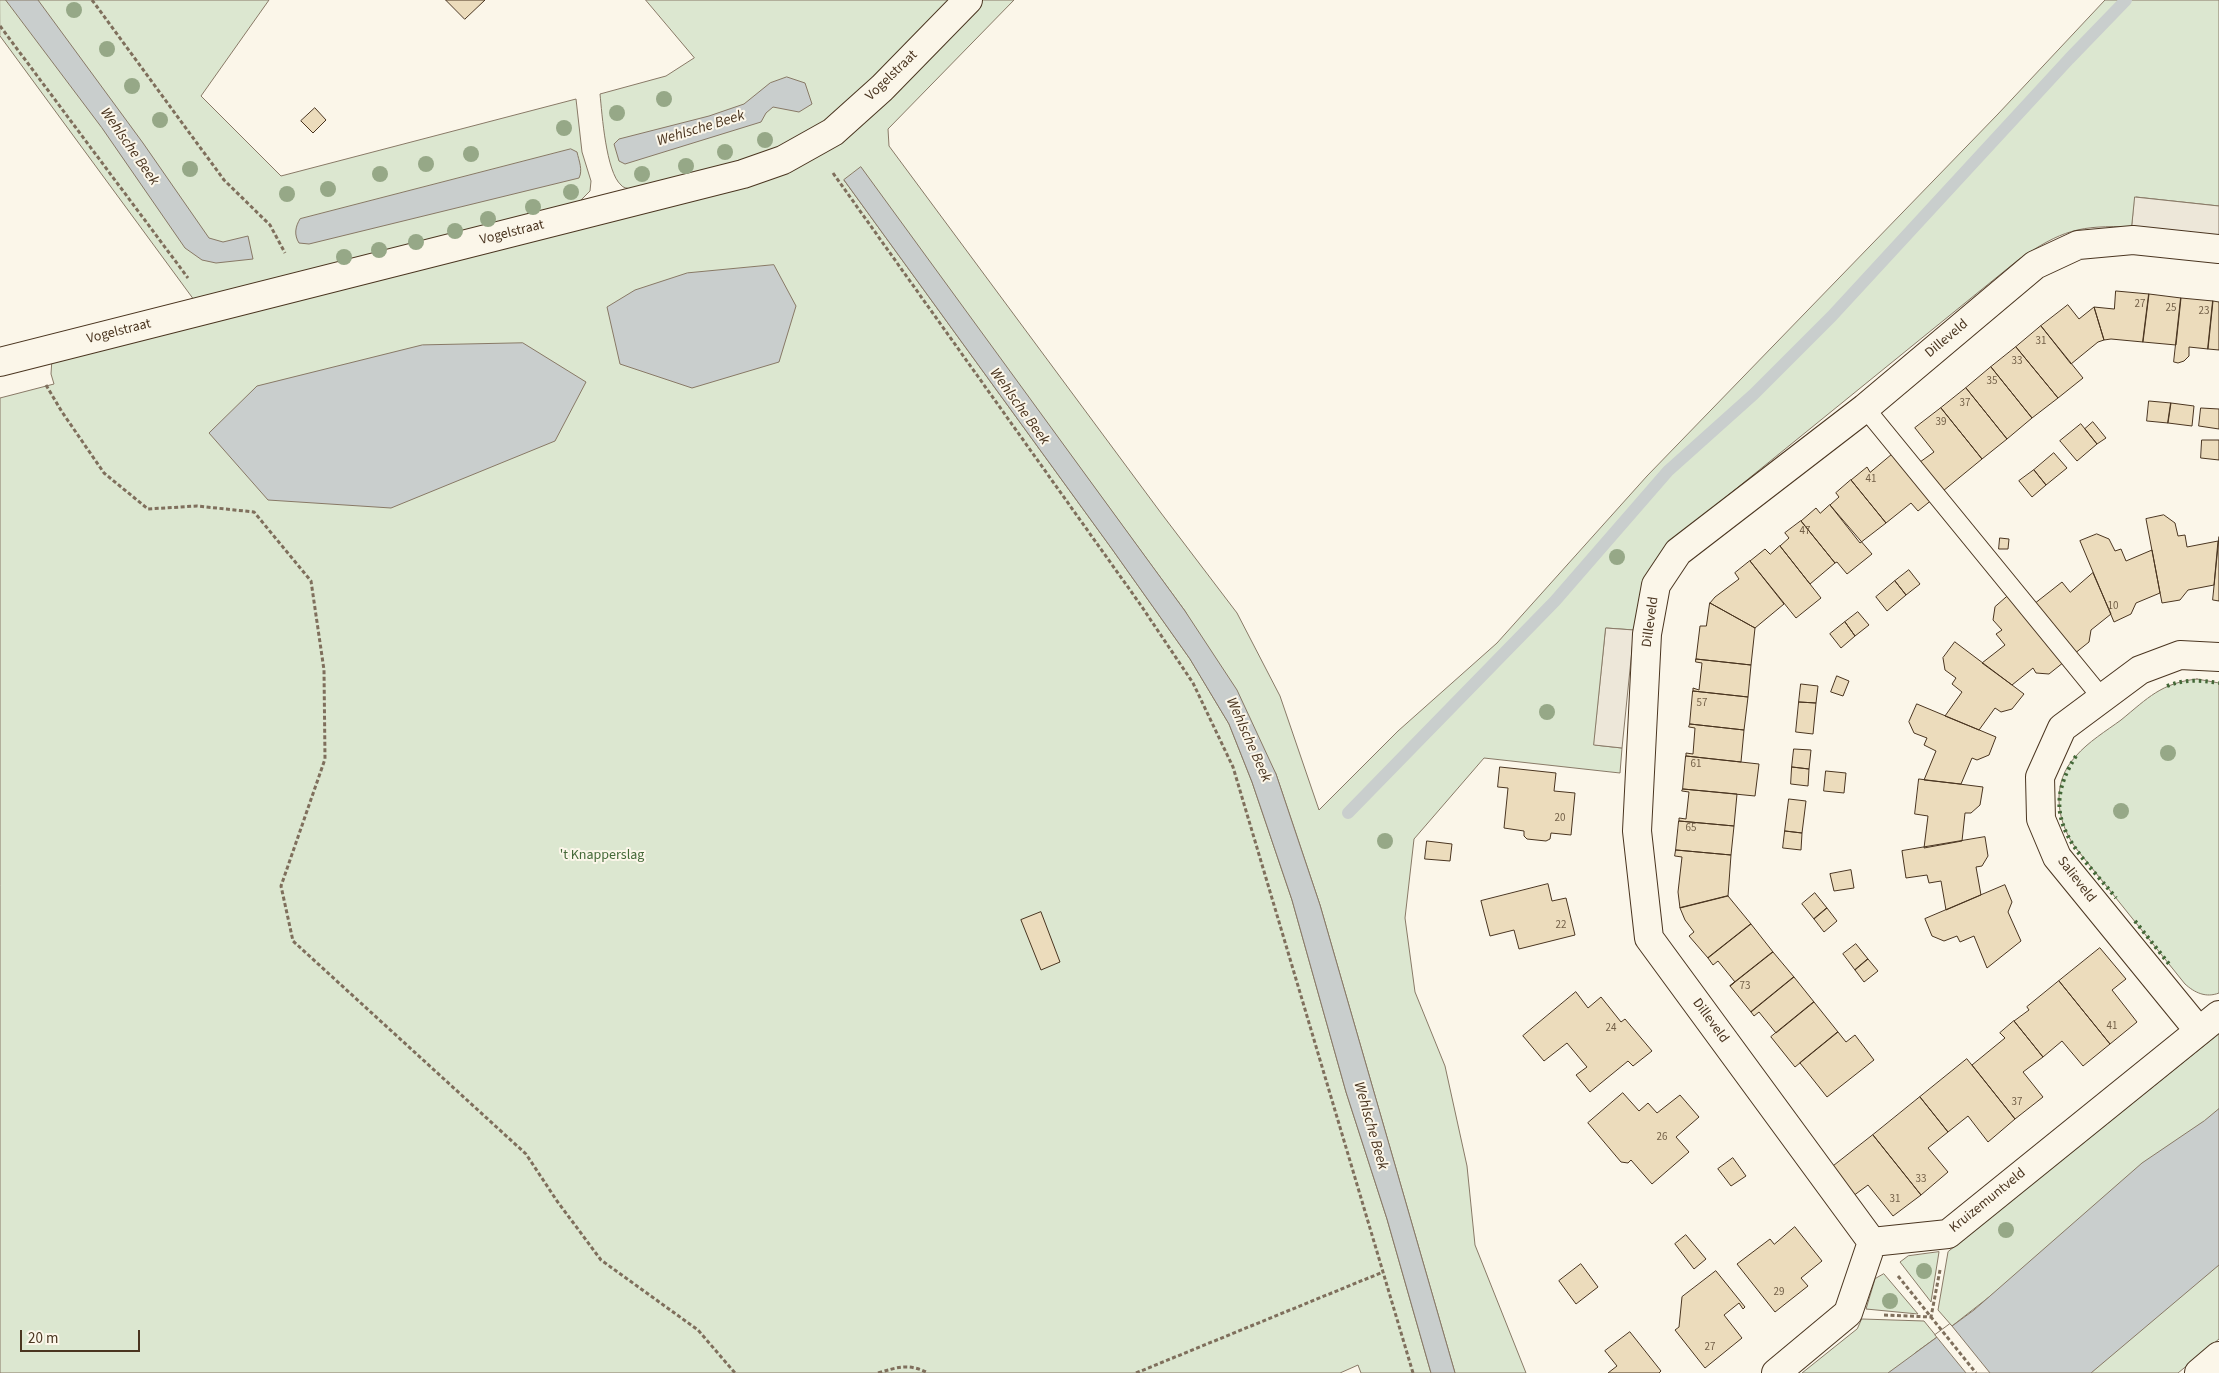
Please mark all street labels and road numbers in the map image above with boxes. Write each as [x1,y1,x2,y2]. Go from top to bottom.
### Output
street label: Vogelstraat [863,47,921,105]
street label: Vogelstraat [478,217,546,249]
street label: Vogelstraat [85,316,153,348]
street label: Dilleveld [1922,316,1972,362]
street label: Dilleveld [1639,596,1663,648]
street label: Salieveld [2053,854,2099,906]
street label: Dilleveld [1688,995,1732,1047]
street label: Kruizemuntveld [1947,1165,2029,1237]

